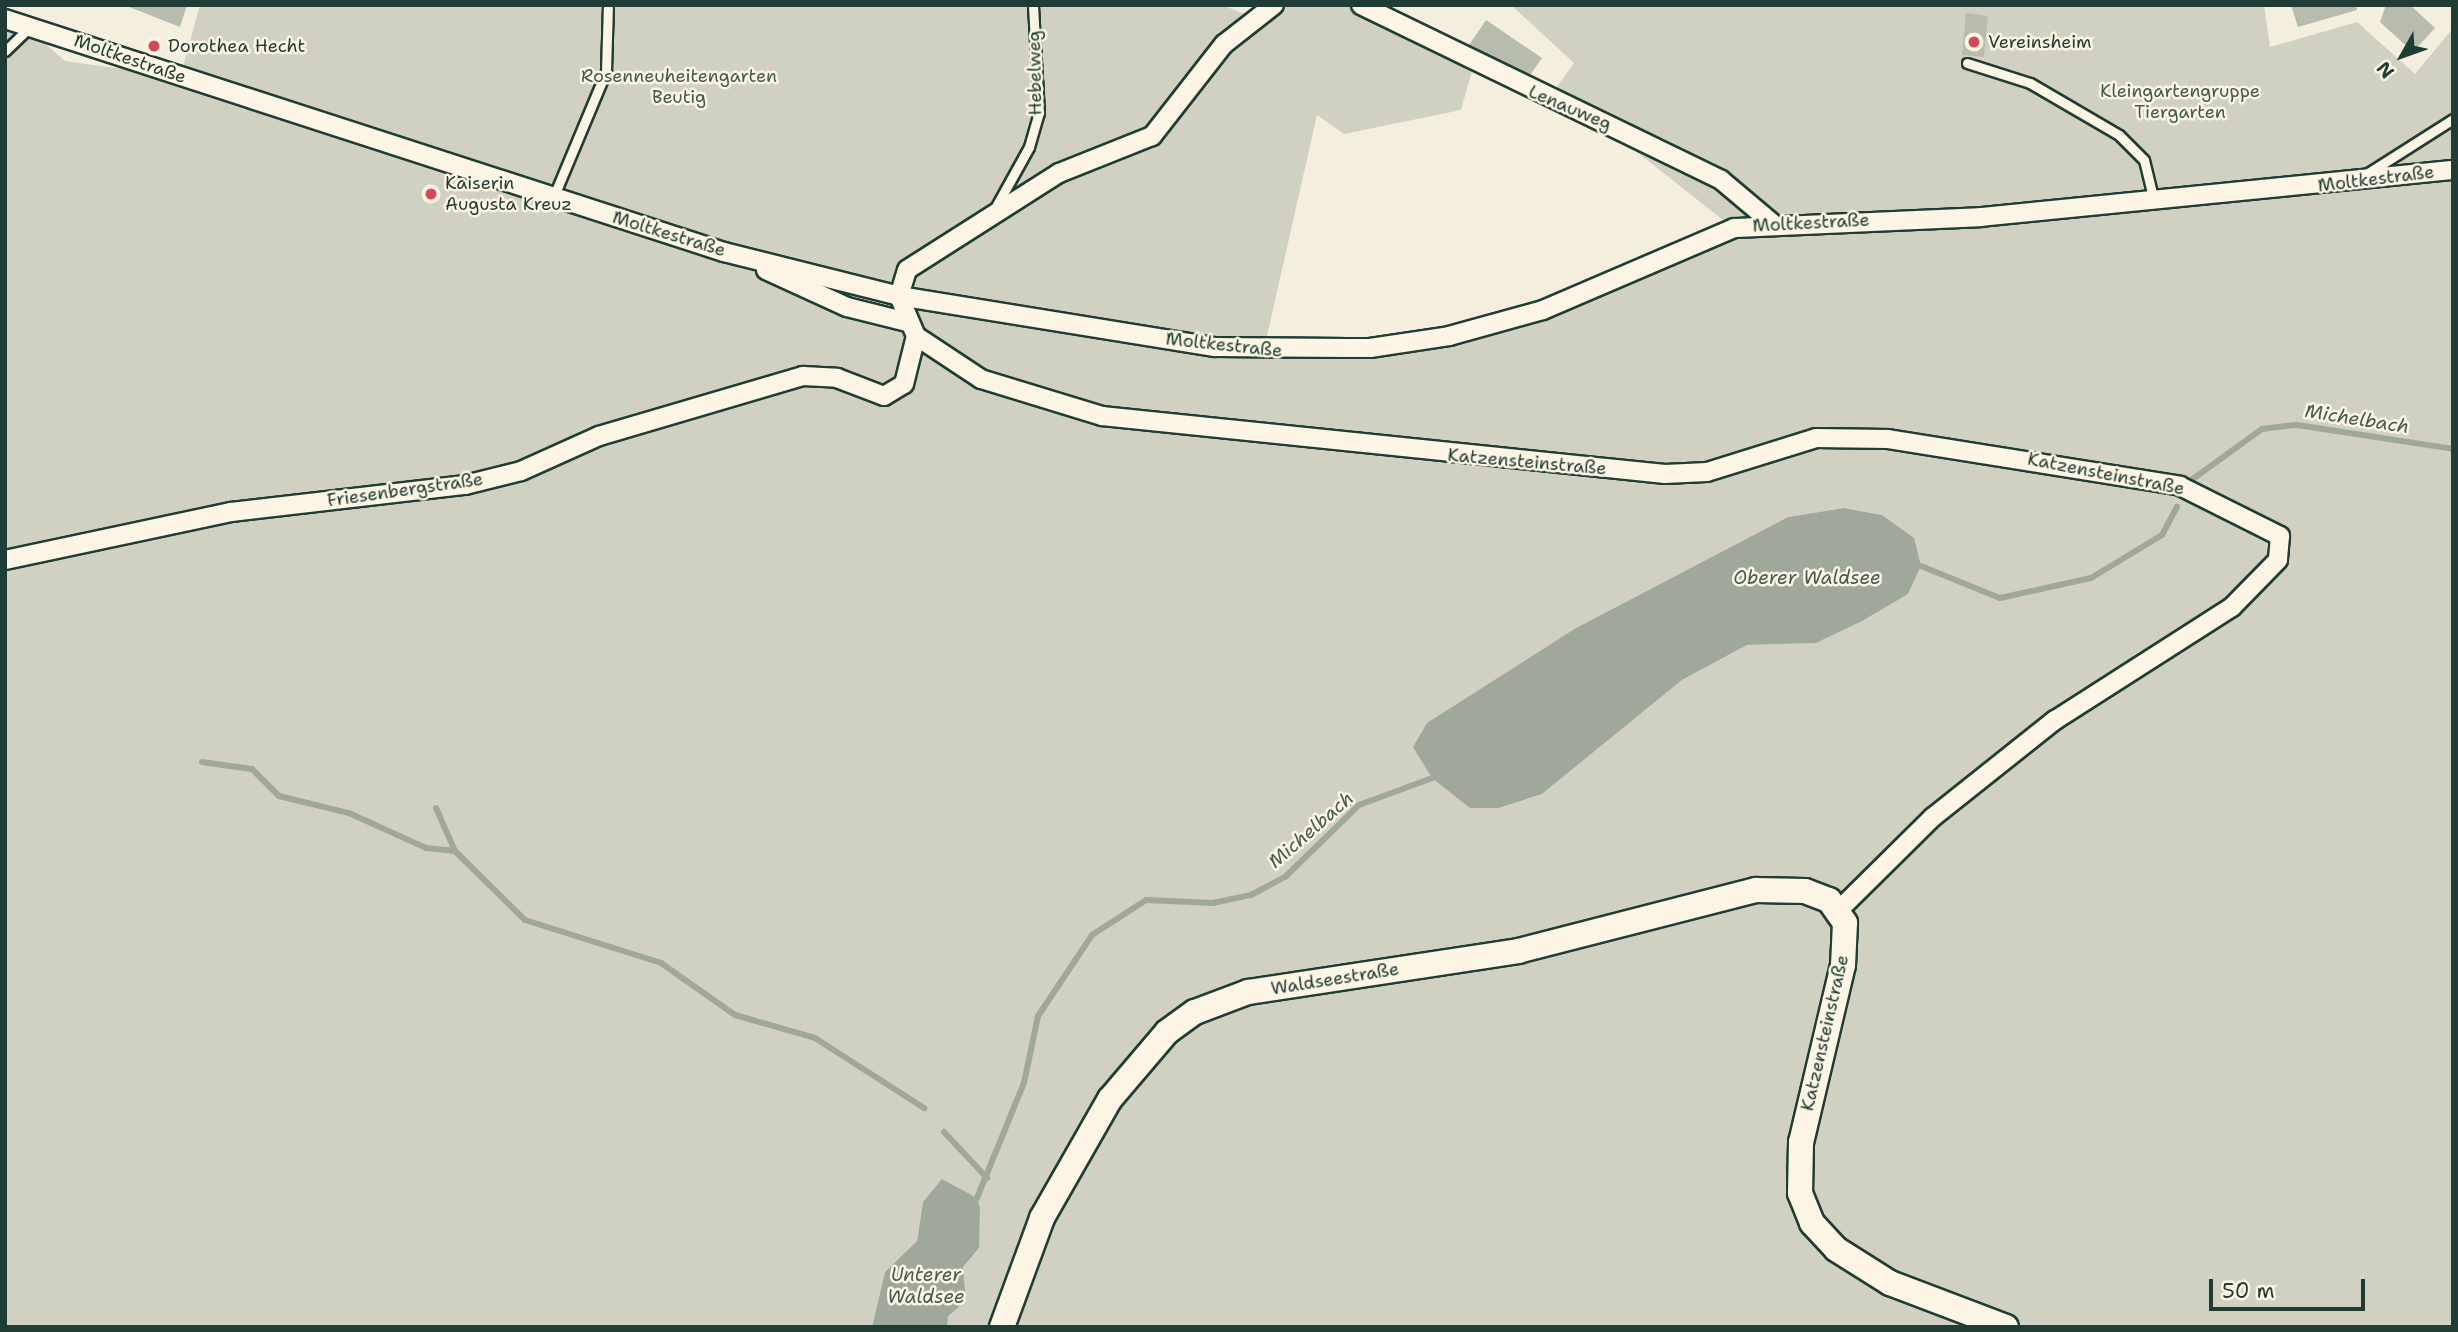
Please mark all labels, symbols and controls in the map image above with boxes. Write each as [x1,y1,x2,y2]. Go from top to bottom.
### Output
north arrow [2367,21,2437,91]
street label: Moltkestraße [71,30,189,88]
street label: Hebelweg [1023,30,1047,116]
place label: Vereinsheim [1988,31,2092,53]
marker: Vereinsheim [1966,34,1982,50]
place label: Dorothea Hecht [168,35,305,57]
marker: Dorothea Hecht [146,38,162,54]
text: N [2371,56,2400,84]
park label: Rosenneuheitengarten Beutig [581,66,777,108]
street label: Lenauweg [1525,81,1615,135]
park label: Kleingartengruppe Tiergarten [2100,81,2260,124]
street label: Moltkestraße [2317,161,2435,197]
place label: Kaiserin Augusta Kreuz [445,173,572,216]
marker: Kaiserin Augusta Kreuz [423,186,439,202]
street label: Moltkestraße [610,207,728,261]
street label: Moltkestraße [1752,209,1870,237]
street label: Moltkestraße [1165,328,1283,362]
water label: Michelbach [2303,400,2411,438]
street label: Katzensteinstraße [1447,444,1607,480]
street label: Katzensteinstraße [2026,448,2186,500]
street label: Friesenbergstraße [326,468,484,512]
water label: Oberer Waldsee [1733,567,1881,589]
water label: Michelbach [1264,787,1358,873]
street label: Katzensteinstraße [1797,953,1853,1113]
street label: Waldseestraße [1269,958,1401,1000]
water label: Unterer Waldsee [887,1264,965,1308]
scale bar [2213,1266,2369,1310]
text: 50 m [2222,1277,2275,1305]

